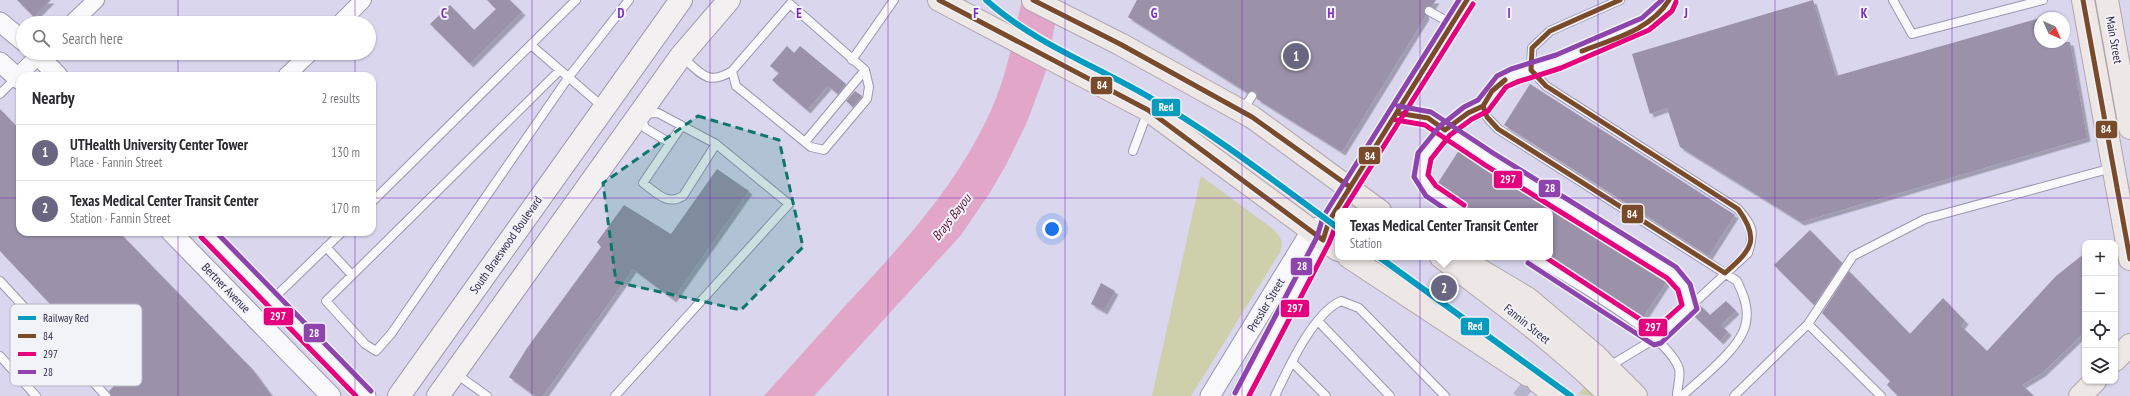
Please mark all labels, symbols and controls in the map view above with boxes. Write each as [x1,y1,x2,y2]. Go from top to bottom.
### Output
text: C [441,5,447,22]
text: D [618,5,625,22]
text: E [796,5,802,22]
text: F [973,5,979,22]
text: G [1151,5,1158,22]
text: H [1328,5,1335,22]
text: I [1507,5,1511,22]
text: J [1683,5,1688,22]
text: K [1861,5,1868,22]
north arrow [2034,12,2070,48]
street label: Main Street [2103,15,2126,65]
search box [16,16,376,60]
icon: search [30,27,52,49]
text: Search here [62,29,123,48]
pin: 1 [1283,41,1309,71]
line badge: 84 [1090,76,1113,95]
text: 84 [1097,78,1108,92]
text: Nearby [32,87,75,109]
text: 2 results [321,90,360,107]
line badge: Red [1151,98,1181,117]
text: Red [1159,100,1173,114]
line badge: 84 [2095,120,2118,139]
text: 84 [2101,122,2112,136]
text: UTHealth University Center Tower [70,135,248,154]
text: 1 [42,144,48,161]
text: 130 m [331,144,360,161]
line badge: 84 [1358,146,1381,165]
text: 84 [1365,149,1376,163]
text: Place · Fannin Street [70,154,162,171]
line badge: 297 [1493,170,1523,189]
text: 297 [1500,172,1516,186]
line badge: 28 [1538,179,1561,198]
text: 28 [1545,181,1555,195]
water label: Brays Bayou [928,190,976,244]
text: Texas Medical Center Transit Center [70,191,258,210]
street label: South Braeswood Boulevard [466,193,545,297]
text: 2 [42,200,48,217]
text: 170 m [331,200,360,217]
line badge: 84 [1621,204,1644,224]
text: 84 [1627,207,1638,221]
popup [1335,208,1553,260]
text: Station · Fannin Street [70,210,171,227]
text: Texas Medical Center Transit Center [1350,216,1538,235]
your location [1042,219,1062,239]
text: Station [1350,235,1382,252]
map controls [2082,240,2118,384]
button: + [2082,240,2118,276]
line badge: 28 [1290,257,1313,276]
text: 28 [1297,259,1307,273]
street label: Bertner Avenue [199,260,254,316]
pin: 2 [1431,273,1457,303]
street label: Pressler Street [1244,275,1288,334]
button: − [2082,276,2118,312]
line badge: 297 [1280,299,1310,318]
street label: Fannin Street [1501,300,1554,347]
text: 297 [1287,301,1303,315]
legend [10,304,142,386]
line badge: 297 [263,307,294,326]
text: 297 [270,309,286,323]
text: Railway Red [43,311,89,325]
button: locate [2082,312,2118,348]
line badge: Red [1460,317,1490,336]
line badge: 297 [1638,318,1668,337]
text: Red [1468,319,1482,333]
text: 297 [1645,320,1661,334]
line badge: 28 [303,323,326,343]
text: 28 [309,326,319,340]
text: 84 [43,329,53,343]
text: 297 [43,347,58,361]
button: layers [2082,348,2118,384]
text: 28 [43,365,53,379]

